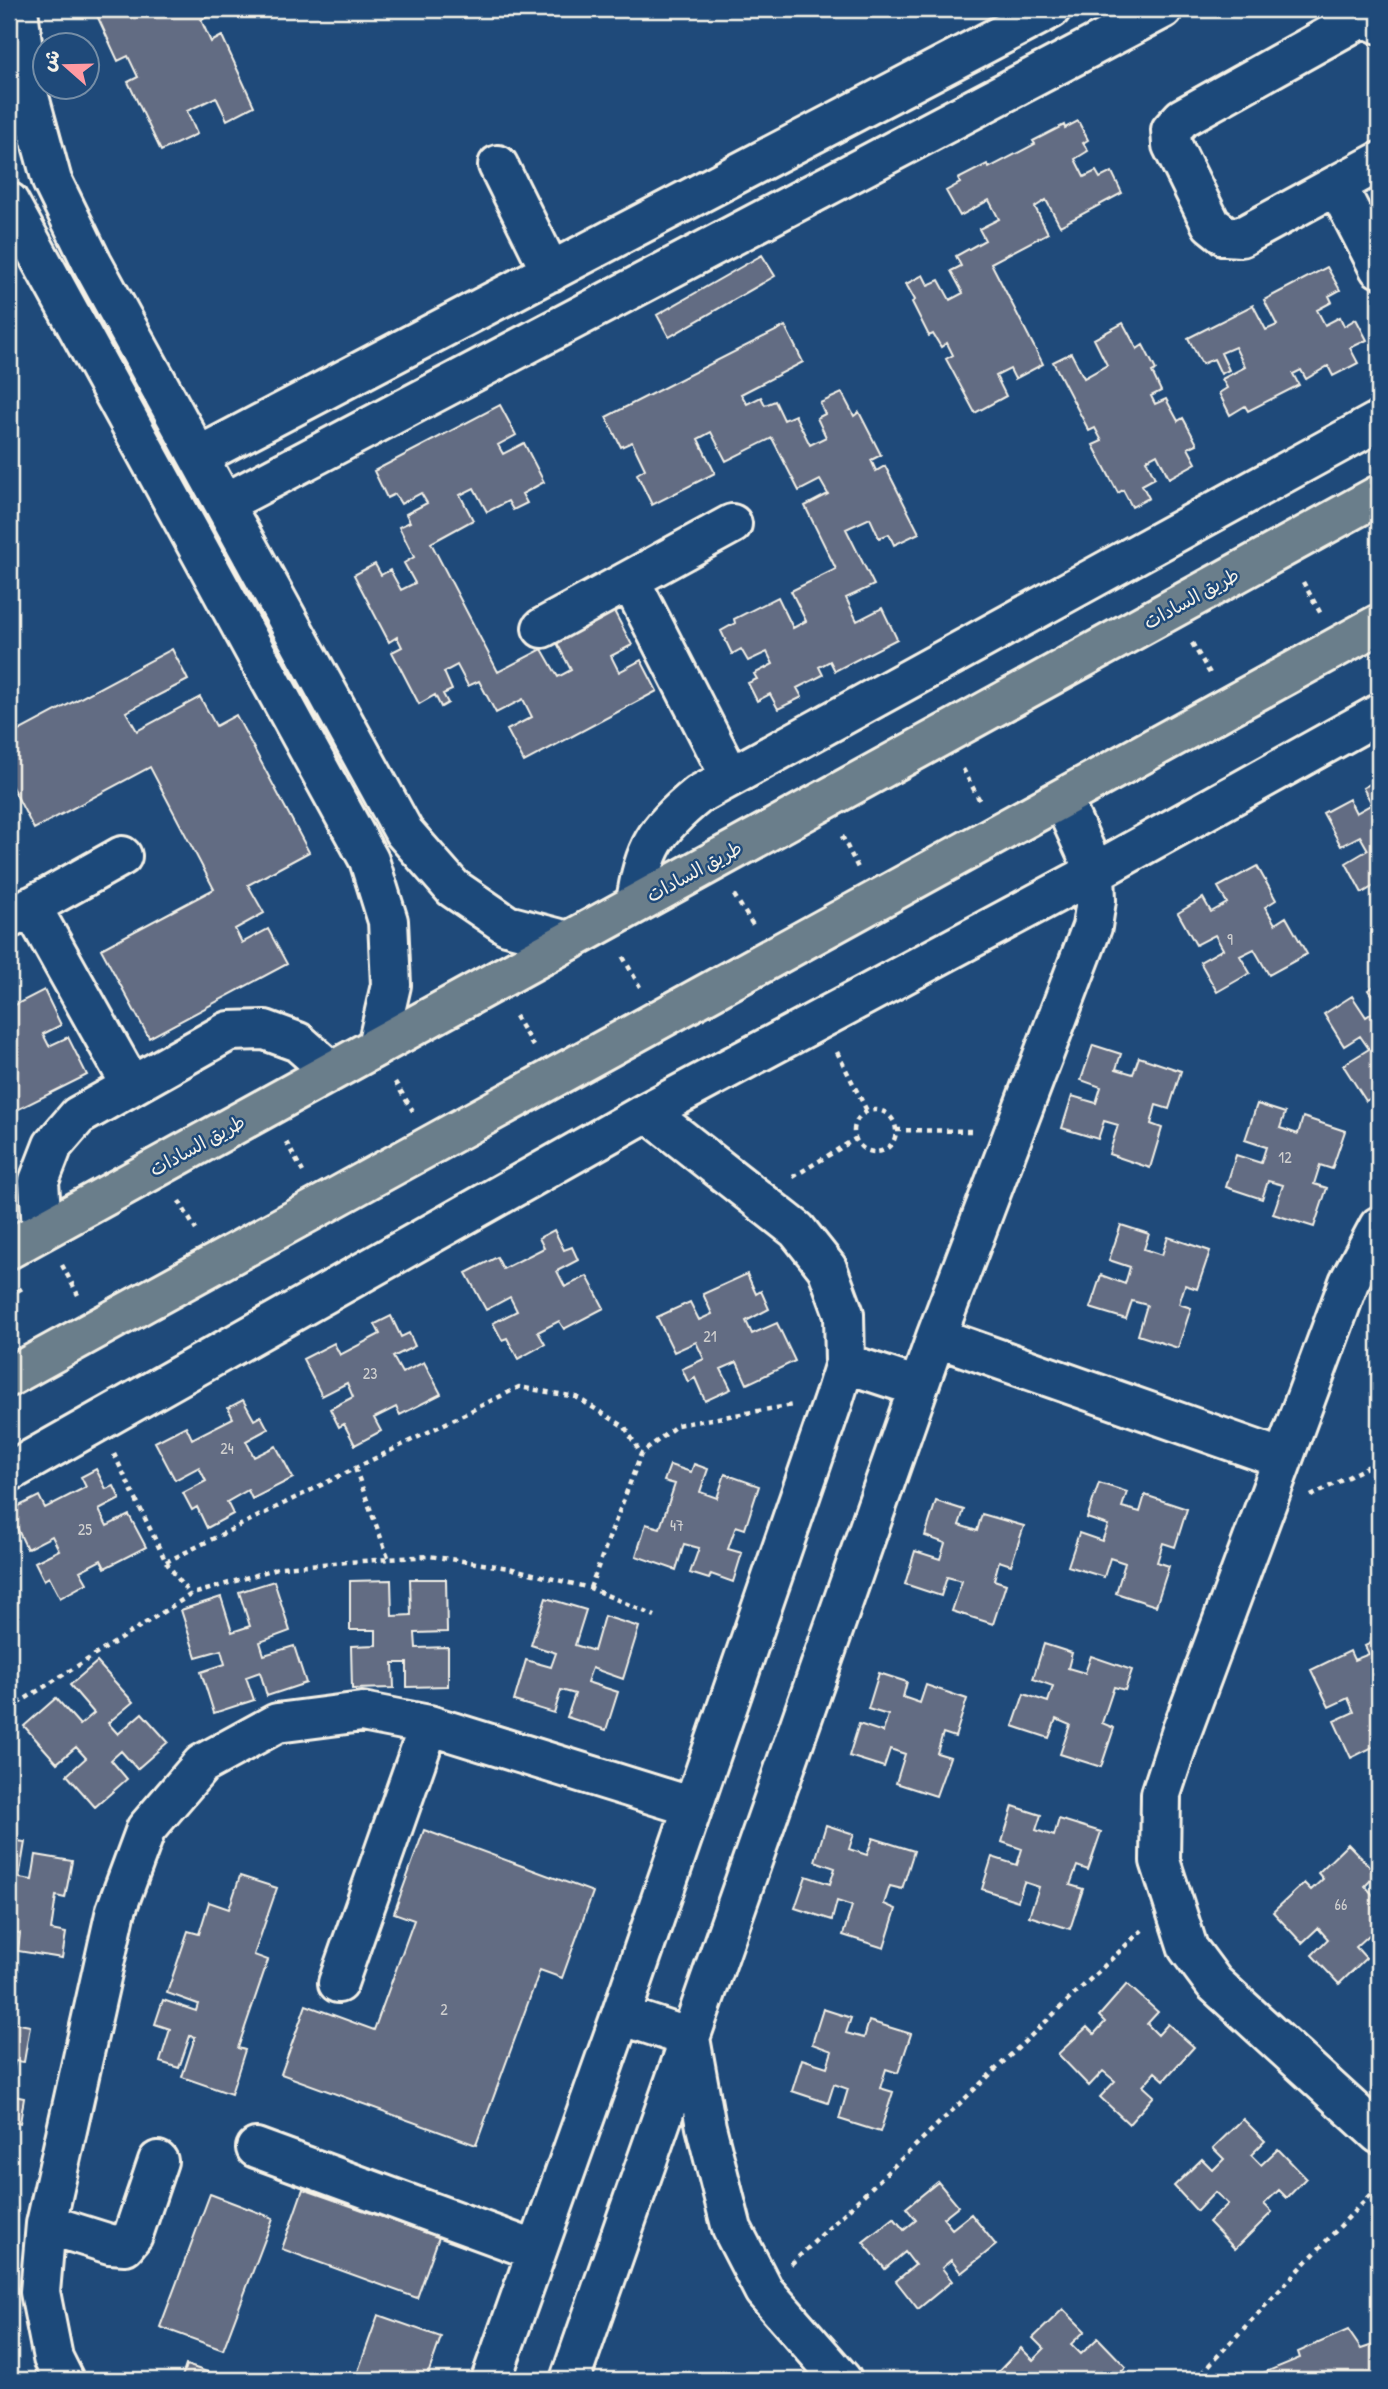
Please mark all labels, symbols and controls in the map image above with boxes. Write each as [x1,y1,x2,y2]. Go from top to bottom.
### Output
north arrow [32,32,102,102]
text: ش [34,46,66,74]
street label: طريق السادات [1139,561,1243,635]
street label: طريق السادات [642,834,746,908]
house number: 9 [1227,928,1233,950]
street label: طريق السادات [145,1108,249,1182]
house number: 12 [1278,1146,1292,1168]
house number: 21 [703,1325,717,1347]
house number: 23 [363,1362,377,1384]
house number: 24 [220,1437,234,1459]
house number: 47 [670,1514,684,1536]
house number: 25 [78,1518,92,1540]
house number: 66 [1335,1893,1347,1915]
house number: 2 [440,1998,448,2020]

